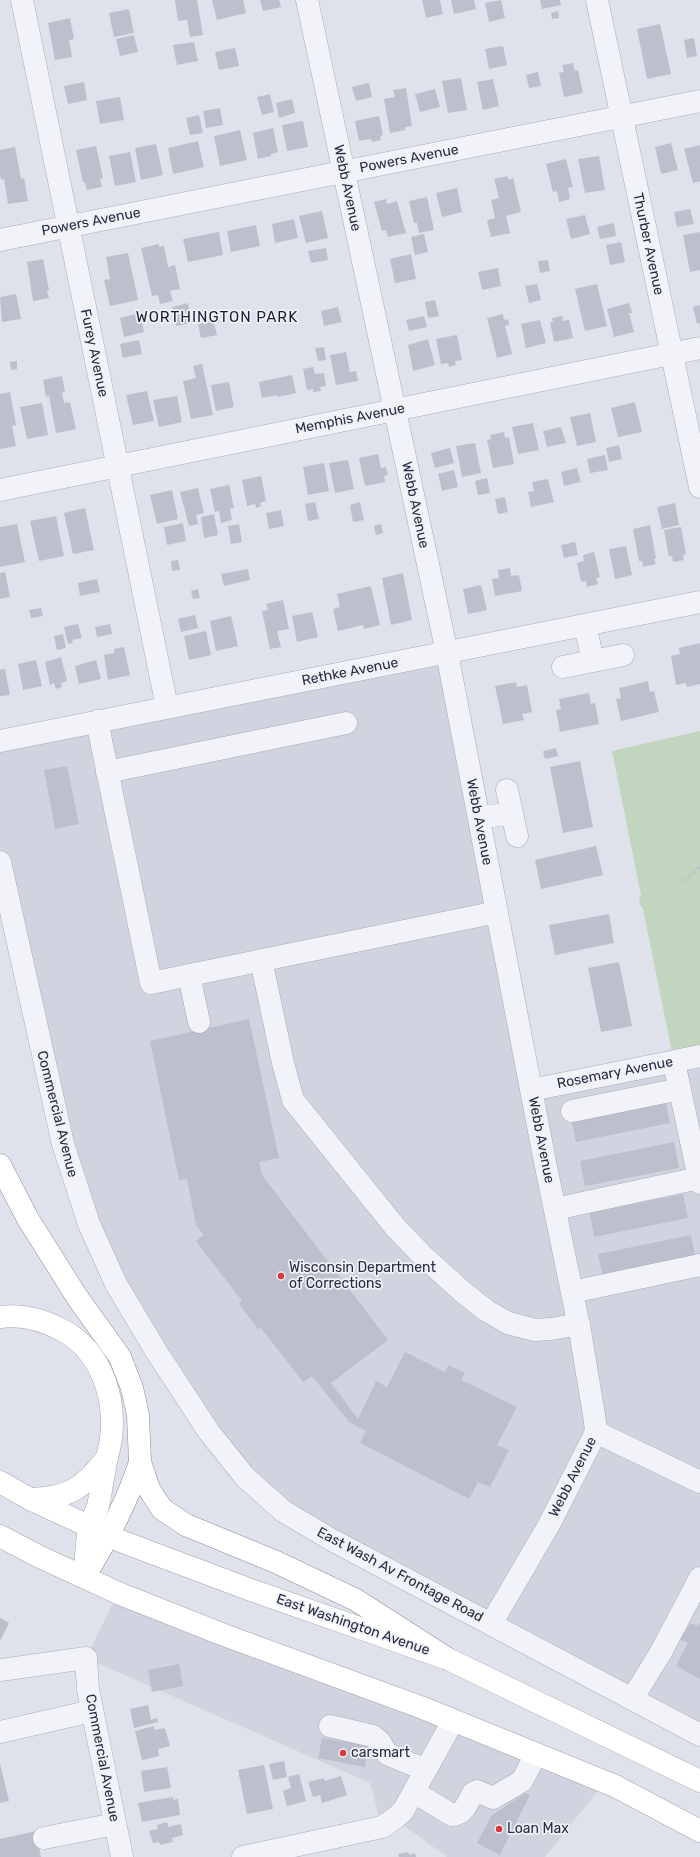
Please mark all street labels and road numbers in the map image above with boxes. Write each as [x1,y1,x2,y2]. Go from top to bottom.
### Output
street label: Powers Avenue [358,141,460,177]
street label: Webb Avenue [330,143,364,233]
street label: Thurber Avenue [629,191,667,297]
street label: Powers Avenue [40,204,142,240]
street label: Furey Avenue [76,308,112,398]
street label: Memphis Avenue [294,400,406,438]
street label: Webb Avenue [398,460,432,550]
street label: Rethke Avenue [300,654,400,690]
street label: Webb Avenue [462,777,496,867]
street label: Commercial Avenue [33,1049,81,1179]
street label: Rosemary Avenue [556,1054,674,1092]
street label: Webb Avenue [524,1095,558,1185]
street label: Webb Avenue [546,1434,600,1520]
street label: East Wash Av Frontage Road [314,1524,486,1626]
street label: East Washington Avenue [274,1591,432,1659]
street label: Commercial Avenue [81,1693,123,1823]

